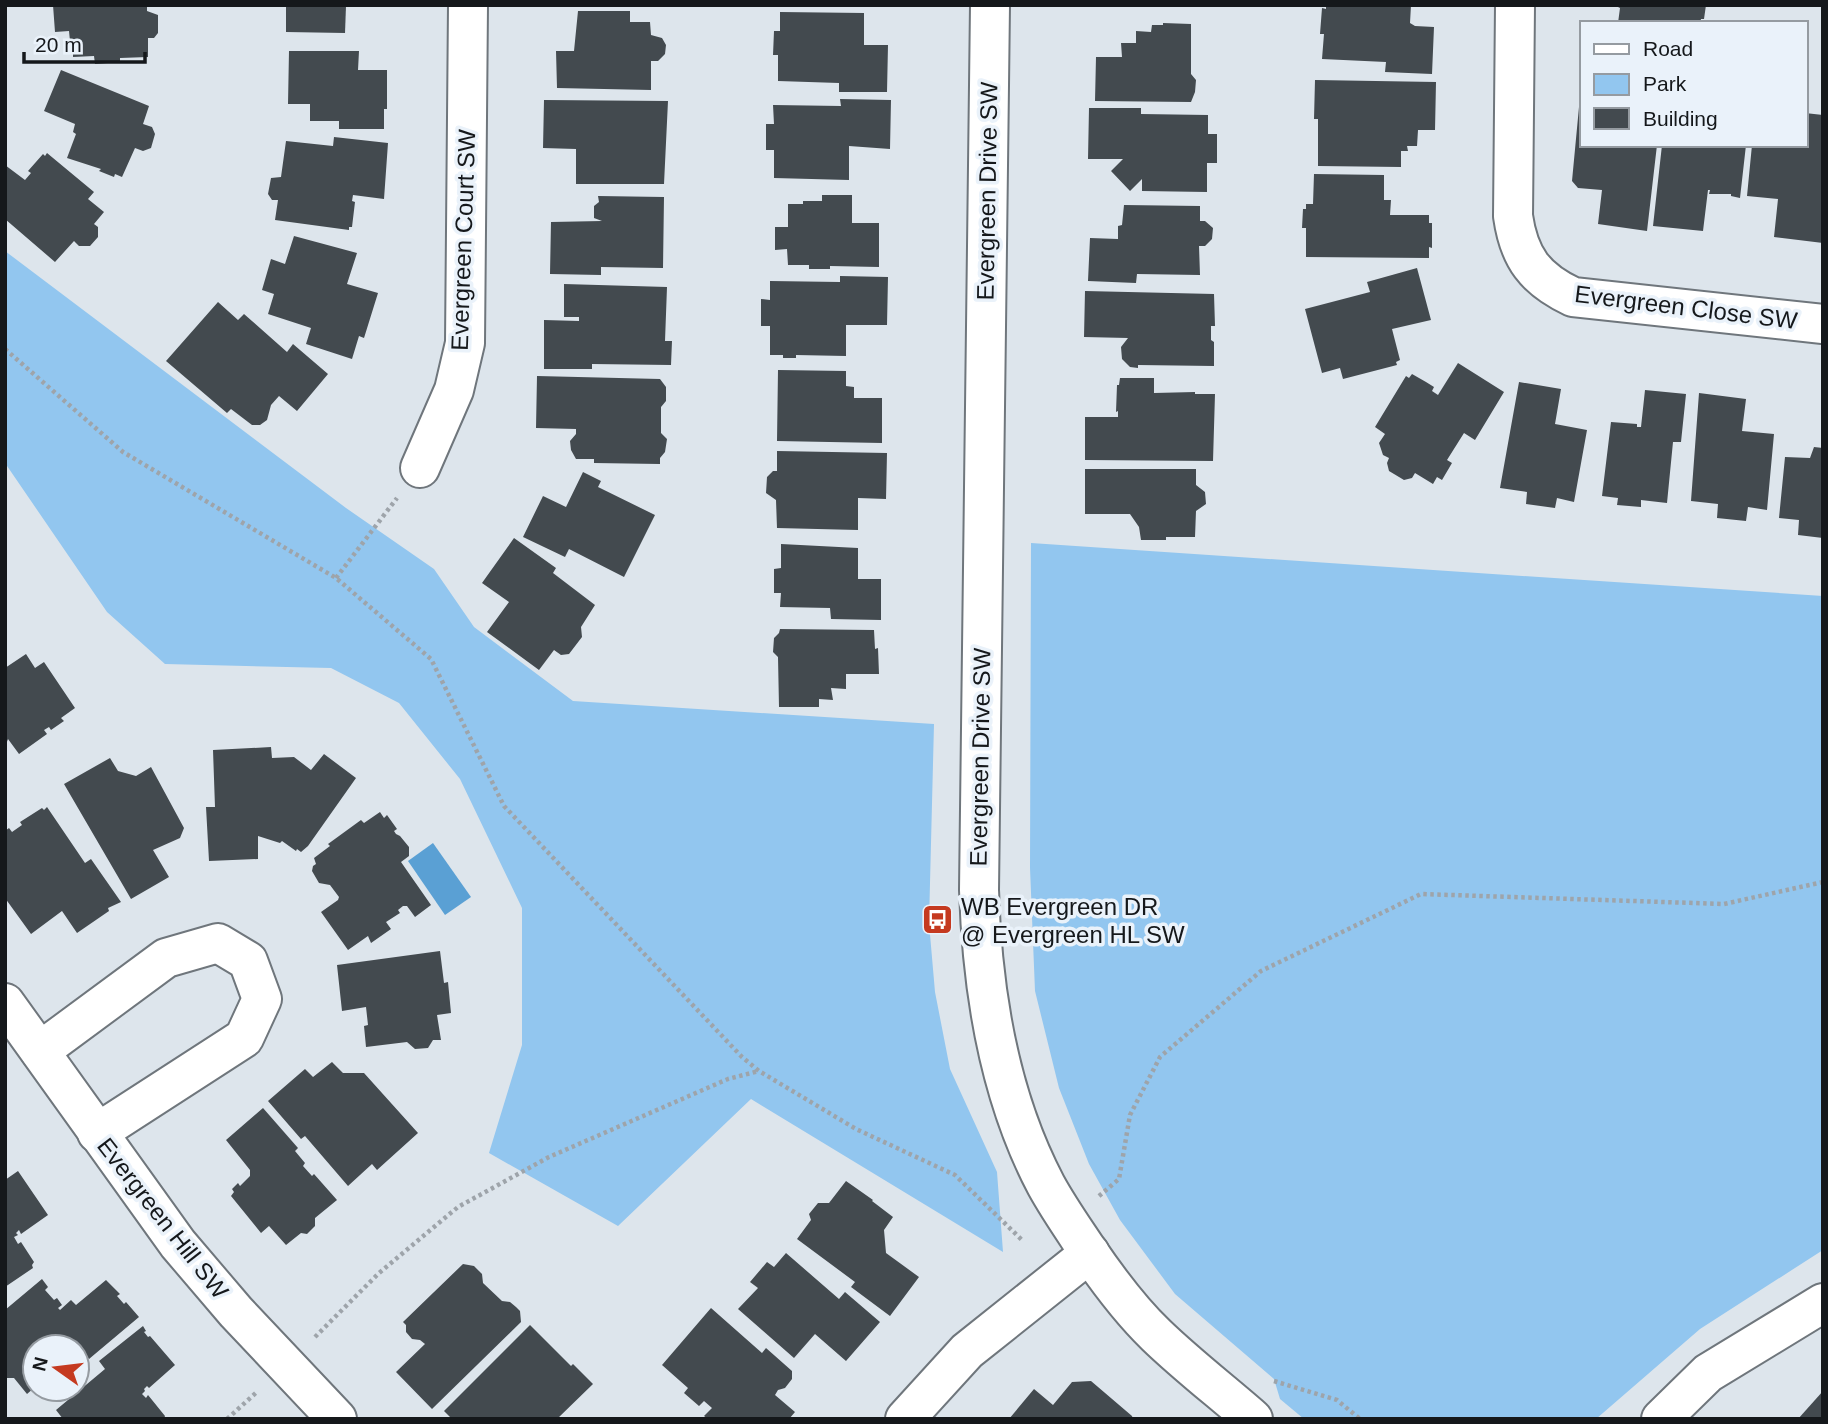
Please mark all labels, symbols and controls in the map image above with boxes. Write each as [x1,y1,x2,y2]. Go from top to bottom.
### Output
scale bar [24,21,145,65]
legend [1580,21,1807,147]
text: 20 m [35,33,82,56]
text: Road [1643,37,1693,60]
text: Park [1643,72,1687,95]
street label: Evergreen Drive SW [972,81,1002,301]
text: Building [1643,107,1718,130]
street label: Evergreen Court SW [446,129,480,351]
street label: Evergreen Close SW [1573,280,1799,334]
street label: Evergreen Drive SW [965,647,995,867]
place label: WB Evergreen DR @ Evergreen HL SW [961,893,1185,948]
bus stop icon: WB Evergreen DR @ Evergreen HL SW [921,903,955,937]
street label: Evergreen Hill SW [92,1132,234,1304]
north arrow [21,1333,91,1403]
text: N [28,1355,52,1373]

